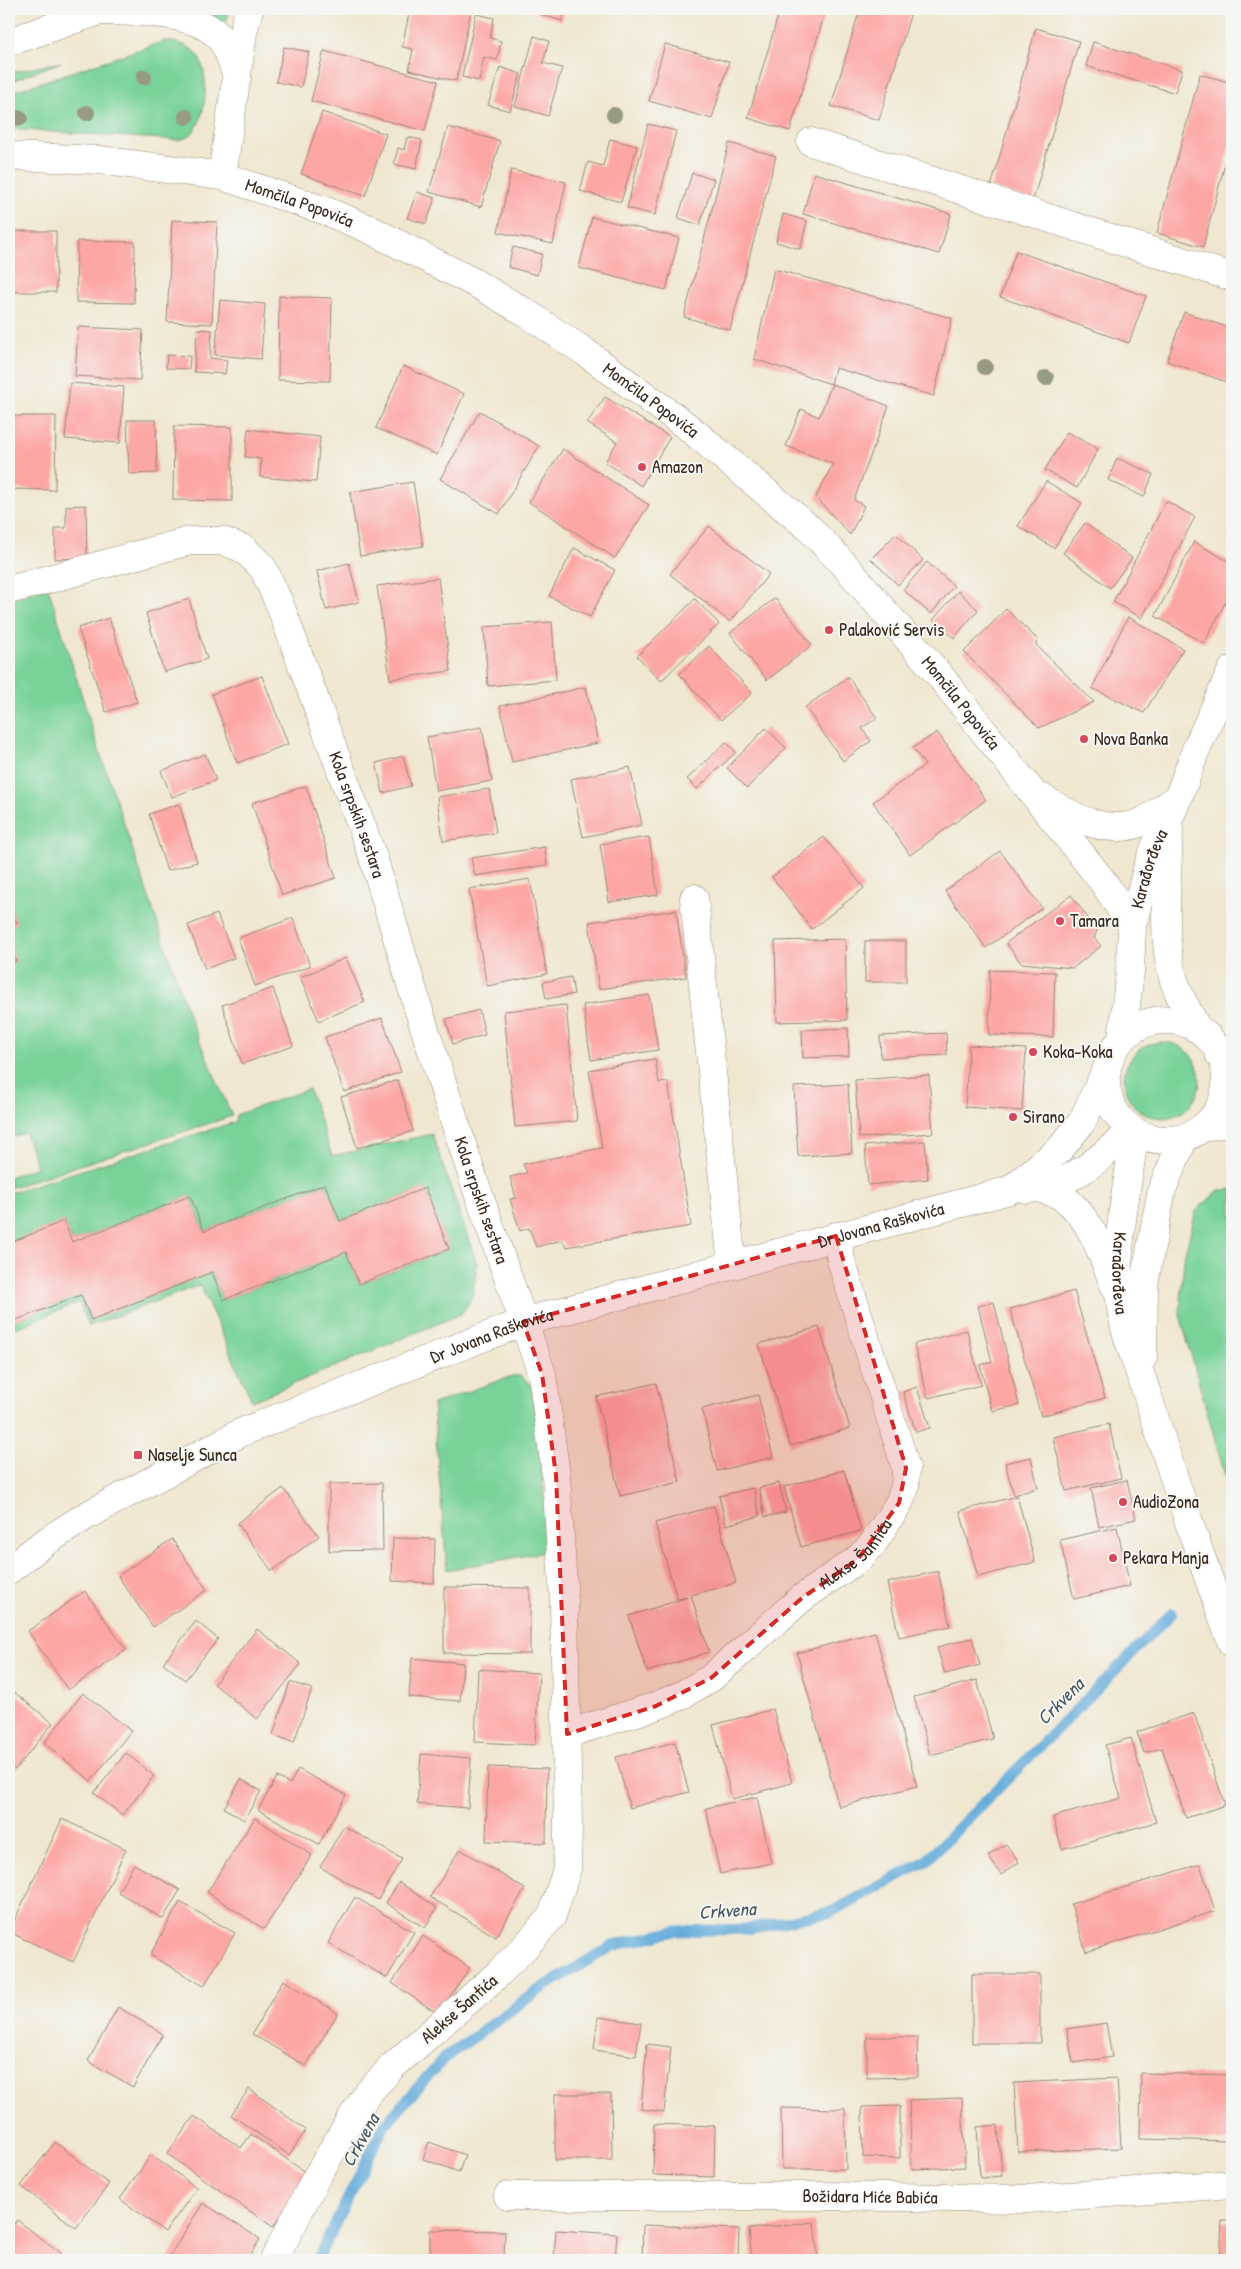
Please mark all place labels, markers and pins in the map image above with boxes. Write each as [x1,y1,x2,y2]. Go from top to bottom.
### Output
place label: Amazon [652,454,703,479]
marker: Amazon [636,461,648,473]
place label: Palaković Servis [839,617,944,642]
marker: Palaković Servis [823,624,835,636]
place label: Nova Banka [1094,726,1168,751]
marker: Nova Banka [1078,733,1090,745]
place label: Tamara [1070,908,1119,933]
marker: Tamara [1054,915,1066,927]
place label: Koka-Koka [1043,1039,1113,1064]
marker: Koka-Koka [1027,1046,1039,1058]
place label: Sirano [1023,1104,1065,1129]
marker: Sirano [1007,1111,1019,1123]
place label: Naselje Sunca [148,1442,237,1467]
marker: Naselje Sunca [132,1449,144,1461]
place label: AudioZona [1133,1489,1199,1514]
marker: AudioZona [1117,1496,1129,1508]
place label: Pekara Manja [1123,1545,1209,1570]
marker: Pekara Manja [1107,1552,1119,1564]

